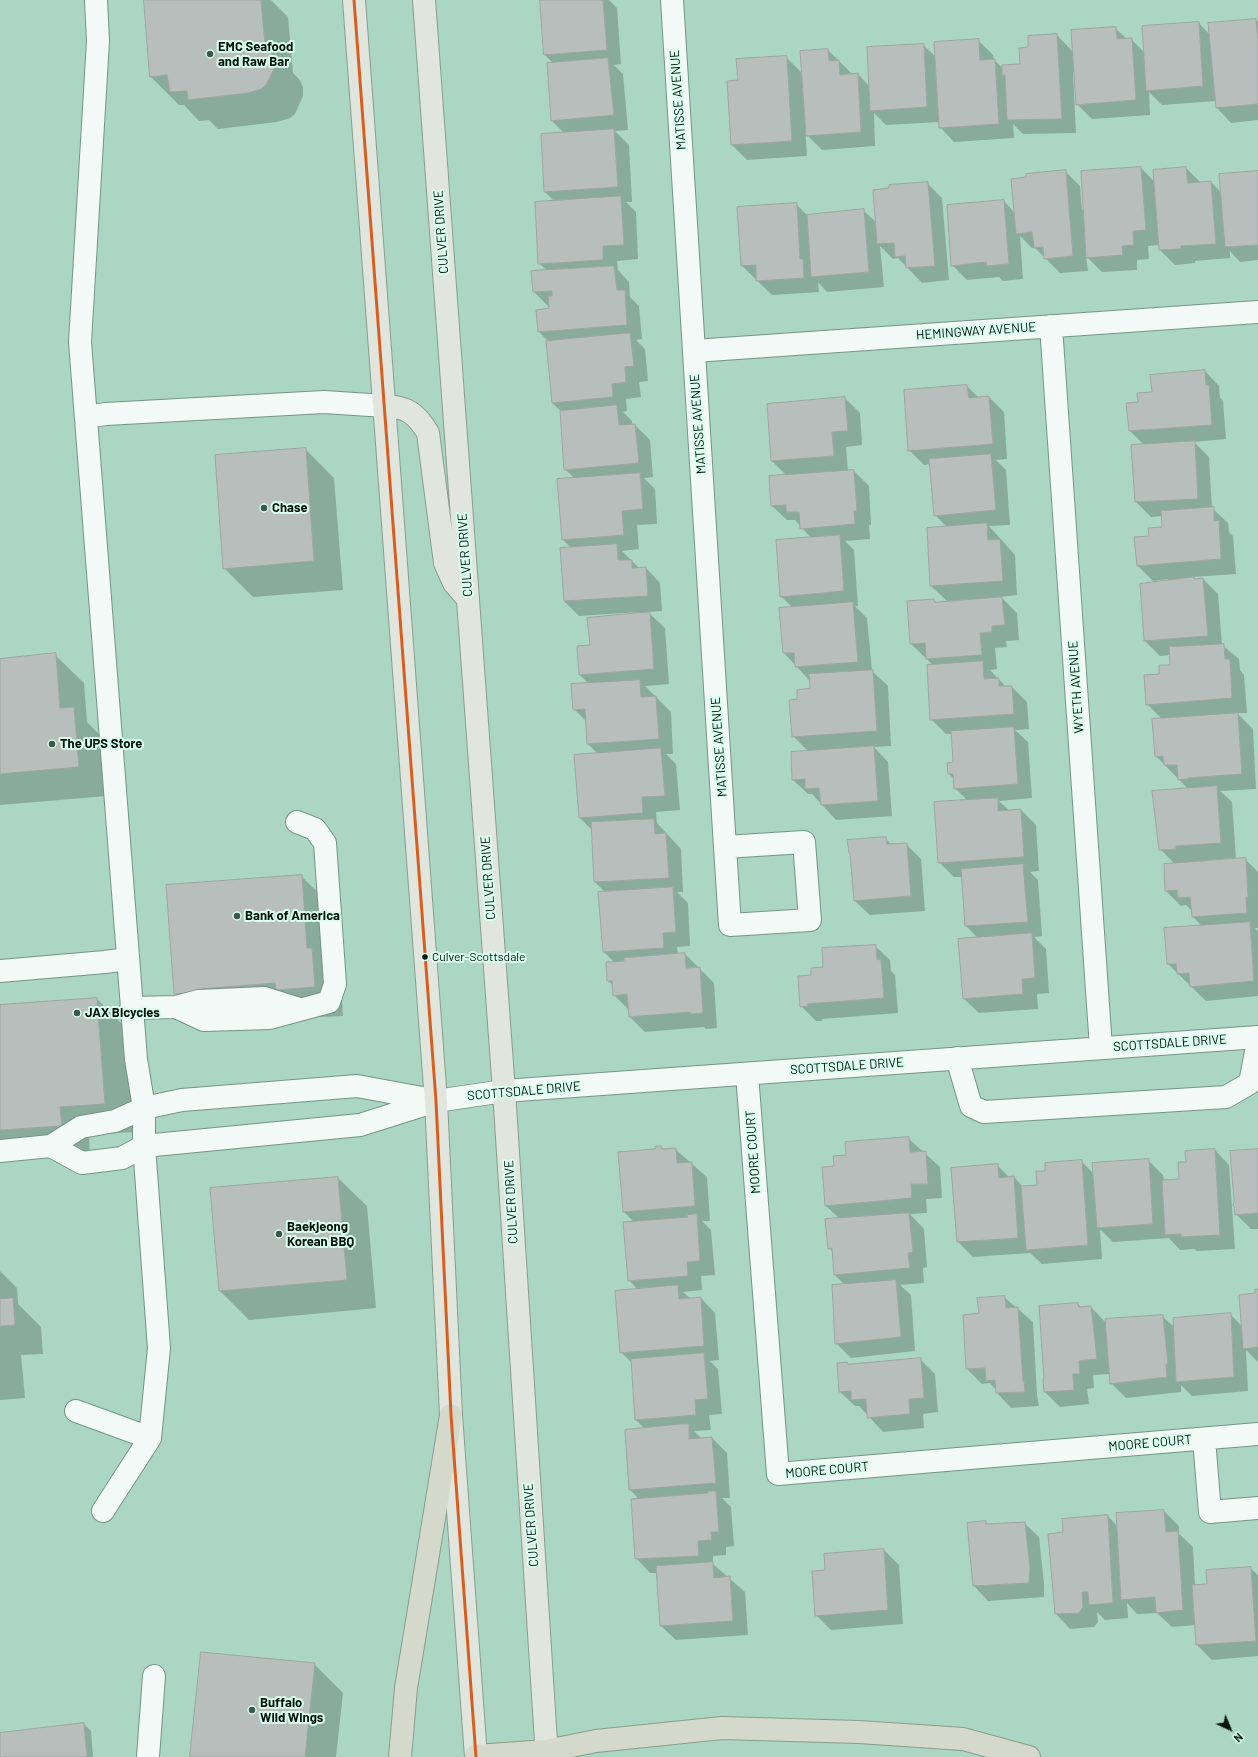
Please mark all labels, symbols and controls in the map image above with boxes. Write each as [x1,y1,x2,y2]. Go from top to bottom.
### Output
place label: EMC Seafood and Raw Bar [218,39,293,70]
marker: EMC Seafood and Raw Bar [205,49,215,59]
street label: MATISSE AVENUE [667,49,689,151]
street label: CULVER DRIVE [430,190,452,274]
street label: HEMINGWAY AVENUE [915,319,1037,343]
street label: MATISSE AVENUE [687,373,709,475]
place label: Chase [272,500,308,516]
marker: Chase [259,503,269,513]
street label: CULVER DRIVE [454,513,476,597]
street label: WYETH AVENUE [1065,640,1087,734]
street label: MATISSE AVENUE [708,696,730,798]
place label: The UPS Store [60,736,142,752]
marker: The UPS Store [47,739,57,749]
street label: CULVER DRIVE [477,836,499,920]
place label: Bank of America [245,908,340,924]
marker: Bank of America [232,911,242,921]
place label: Culver-Scottsdale [432,950,525,964]
marker: Culver-Scottsdale [420,952,430,962]
place label: JAX Bicycles [85,1005,160,1021]
marker: JAX Bicycles [72,1008,82,1018]
street label: SCOTTSDALE DRIVE [1113,1031,1227,1055]
street label: SCOTTSDALE DRIVE [790,1054,904,1078]
street label: SCOTTSDALE DRIVE [467,1078,581,1104]
street label: MOORE COURT [742,1110,764,1194]
street label: CULVER DRIVE [501,1160,521,1244]
place label: Baekjeong Korean BBQ [287,1219,354,1250]
marker: Baekjeong Korean BBQ [274,1229,284,1239]
street label: MOORE COURT [1108,1432,1192,1454]
street label: MOORE COURT [785,1459,869,1481]
street label: CULVER DRIVE [520,1483,542,1567]
place label: Buffalo Wild Wings [260,1695,323,1726]
marker: Buffalo Wild Wings [247,1705,257,1715]
north arrow [1210,1709,1250,1749]
text: N [1232,1731,1246,1745]

